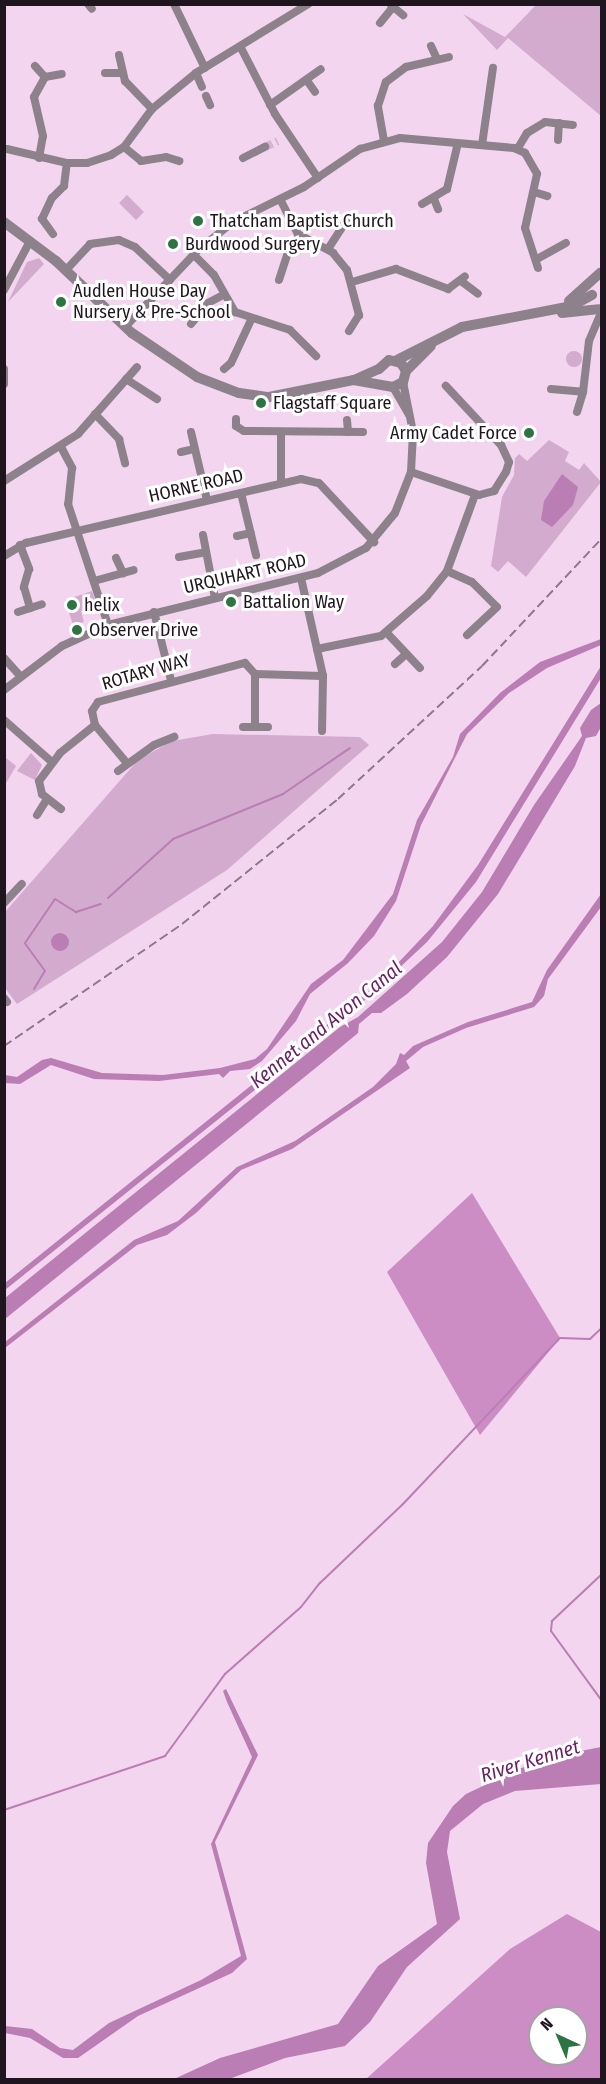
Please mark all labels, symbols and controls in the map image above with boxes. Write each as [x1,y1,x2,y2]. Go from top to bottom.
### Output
place label: Thatcham Baptist Church [210,210,394,232]
marker: Thatcham Baptist Church [191,214,205,228]
place label: Burdwood Surgery [185,233,320,255]
marker: Burdwood Surgery [166,237,180,251]
place label: Audlen House Day Nursery & Pre-School [73,281,230,324]
marker: Audlen House Day Nursery & Pre-School [54,295,68,309]
place label: Flagstaff Square [273,392,391,414]
marker: Flagstaff Square [254,396,268,410]
place label: Army Cadet Force [390,422,517,444]
marker: Army Cadet Force [522,426,536,440]
street label: HORNE ROAD [147,465,245,507]
street label: URQUHART ROAD [182,549,308,599]
place label: Battalion Way [243,591,344,613]
place label: helix [84,594,120,616]
marker: Battalion Way [224,595,238,609]
marker: helix [65,598,79,612]
place label: Observer Drive [89,619,198,641]
marker: Observer Drive [70,623,84,637]
street label: ROTARY WAY [99,649,193,695]
water label: Kennet and Avon Canal [245,956,407,1094]
water label: River Kennet [478,1735,582,1787]
north arrow [528,2006,588,2066]
text: N [536,2014,557,2034]

